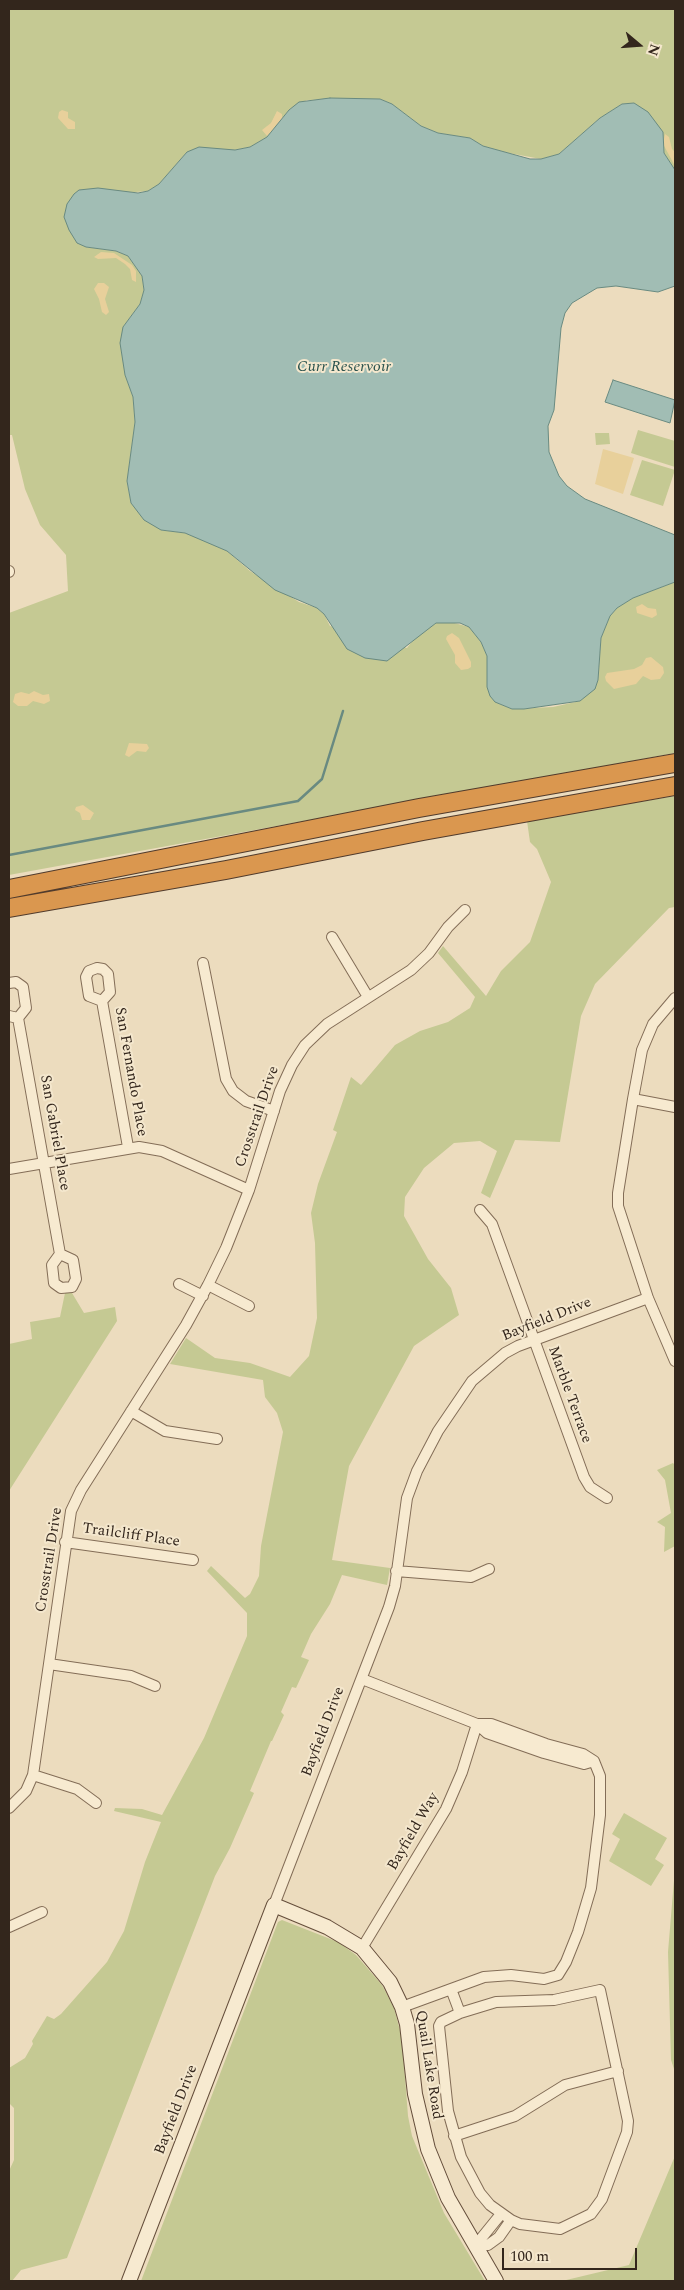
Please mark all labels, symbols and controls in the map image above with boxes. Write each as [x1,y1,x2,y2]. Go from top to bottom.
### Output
north arrow [614,20,664,70]
text: N [642,41,665,58]
water label: Curr Reservoir [297,358,391,378]
street label: San Fernando Place [110,1006,150,1138]
street label: Crosstrail Drive [232,1064,284,1170]
street label: San Gabriel Place [35,1074,73,1192]
street label: Bayfield Drive [500,1294,594,1346]
street label: Marble Terrace [543,1344,595,1446]
street label: Crosstrail Drive [33,1506,67,1614]
street label: Trailcliff Place [81,1520,181,1552]
street label: Bayfield Drive [299,1685,349,1779]
street label: Bayfield Way [384,1790,444,1874]
street label: Quail Lake Road [410,2009,446,2121]
street label: Bayfield Drive [152,2063,202,2157]
scale bar [504,2238,639,2270]
text: 100 m [510,2245,549,2268]

